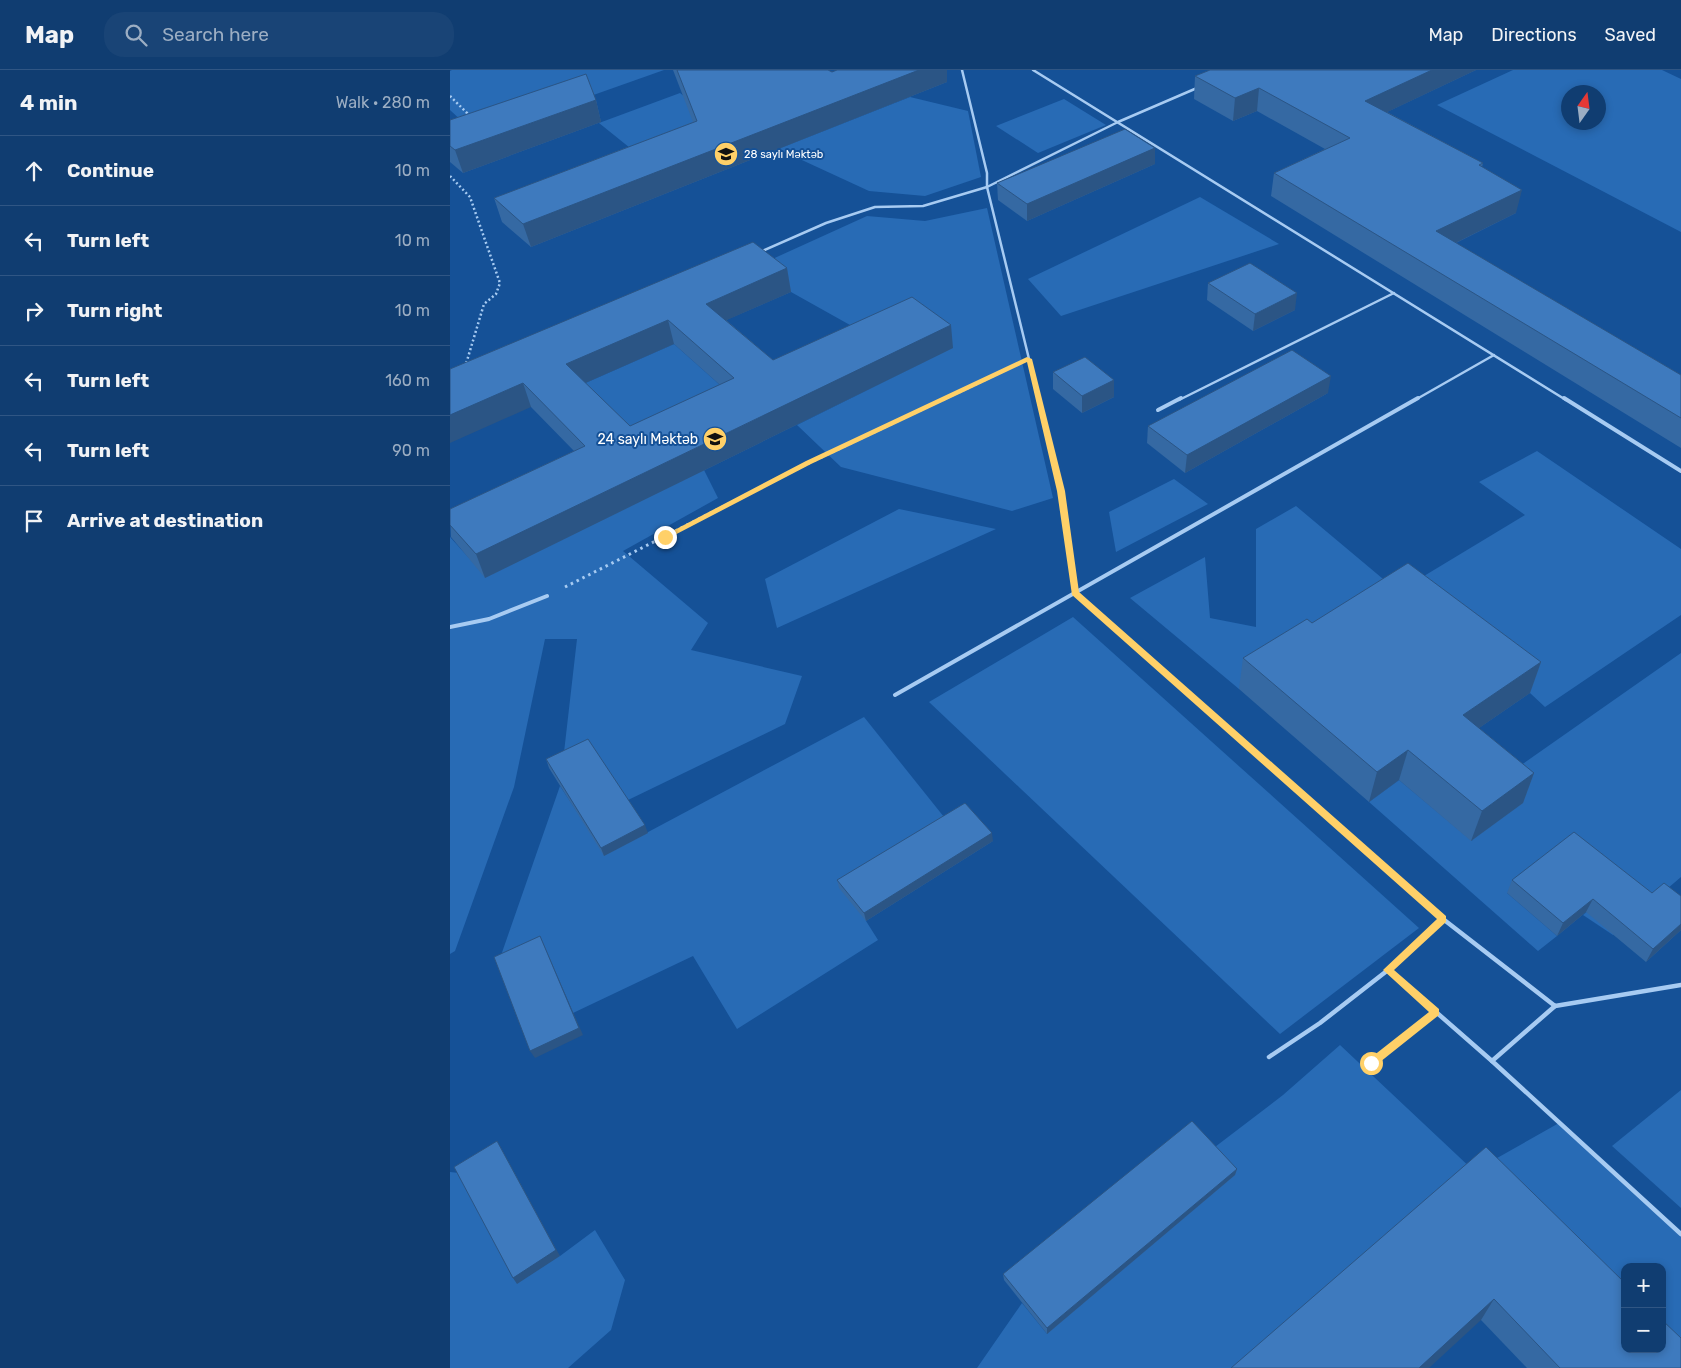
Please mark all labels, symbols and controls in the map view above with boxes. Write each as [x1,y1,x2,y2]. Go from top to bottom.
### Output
search box [104,12,454,57]
text: Map [25,21,74,49]
icon: search [122,21,150,49]
text: Search here [162,23,269,46]
text: Map [1428,24,1463,46]
text: Directions [1491,24,1577,46]
text: Saved [1605,24,1656,46]
north arrow [1561,85,1606,130]
text: 4 min [20,90,78,115]
text: Walk · 280 m [336,93,430,112]
school or university icon: 28 saylı Məktəb [713,141,739,167]
place label: 28 saylı Məktəb [744,148,823,161]
icon: ahead [20,157,48,185]
text: Continue [67,159,154,182]
text: 10 m [395,161,430,180]
icon: left [20,227,48,255]
text: Turn left [67,229,149,252]
text: 10 m [395,231,430,250]
icon: right [20,297,48,325]
text: Turn right [67,299,162,322]
text: 10 m [395,301,430,320]
icon: left [20,367,48,395]
text: Turn left [67,369,149,392]
text: 160 m [385,371,430,390]
school or university icon: 24 saylı Məktəb [702,426,728,452]
place label: 24 saylı Məktəb [597,431,698,448]
icon: left [20,437,48,465]
text: Turn left [67,439,149,462]
text: 90 m [392,441,430,460]
icon: arrive [20,507,48,535]
text: Arrive at destination [67,509,263,532]
route end [654,526,677,549]
route start [1360,1052,1383,1075]
map controls [1621,1263,1666,1353]
button: + [1621,1263,1666,1308]
button: − [1621,1308,1666,1353]

